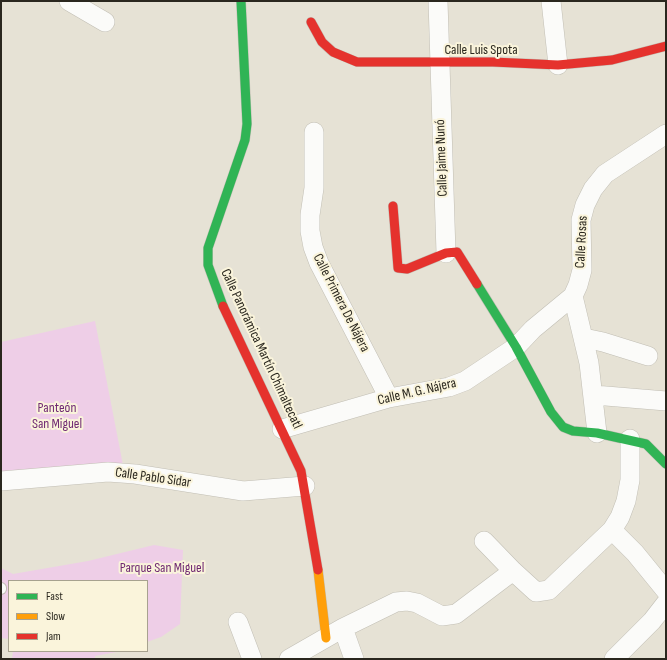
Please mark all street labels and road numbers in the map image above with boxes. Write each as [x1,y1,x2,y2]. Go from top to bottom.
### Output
street label: Calle Luis Spota [444,42,518,58]
street label: Calle Jaime Nunó [432,119,452,197]
street label: Calle Rosas [572,215,592,269]
street label: Calle Primera De Nájera [309,251,373,355]
street label: Calle Panorámica Martín Chimaltecatl [217,266,305,432]
street label: Calle M. G. Nájera [376,375,458,409]
street label: Calle Pablo Sidar [114,464,192,492]

